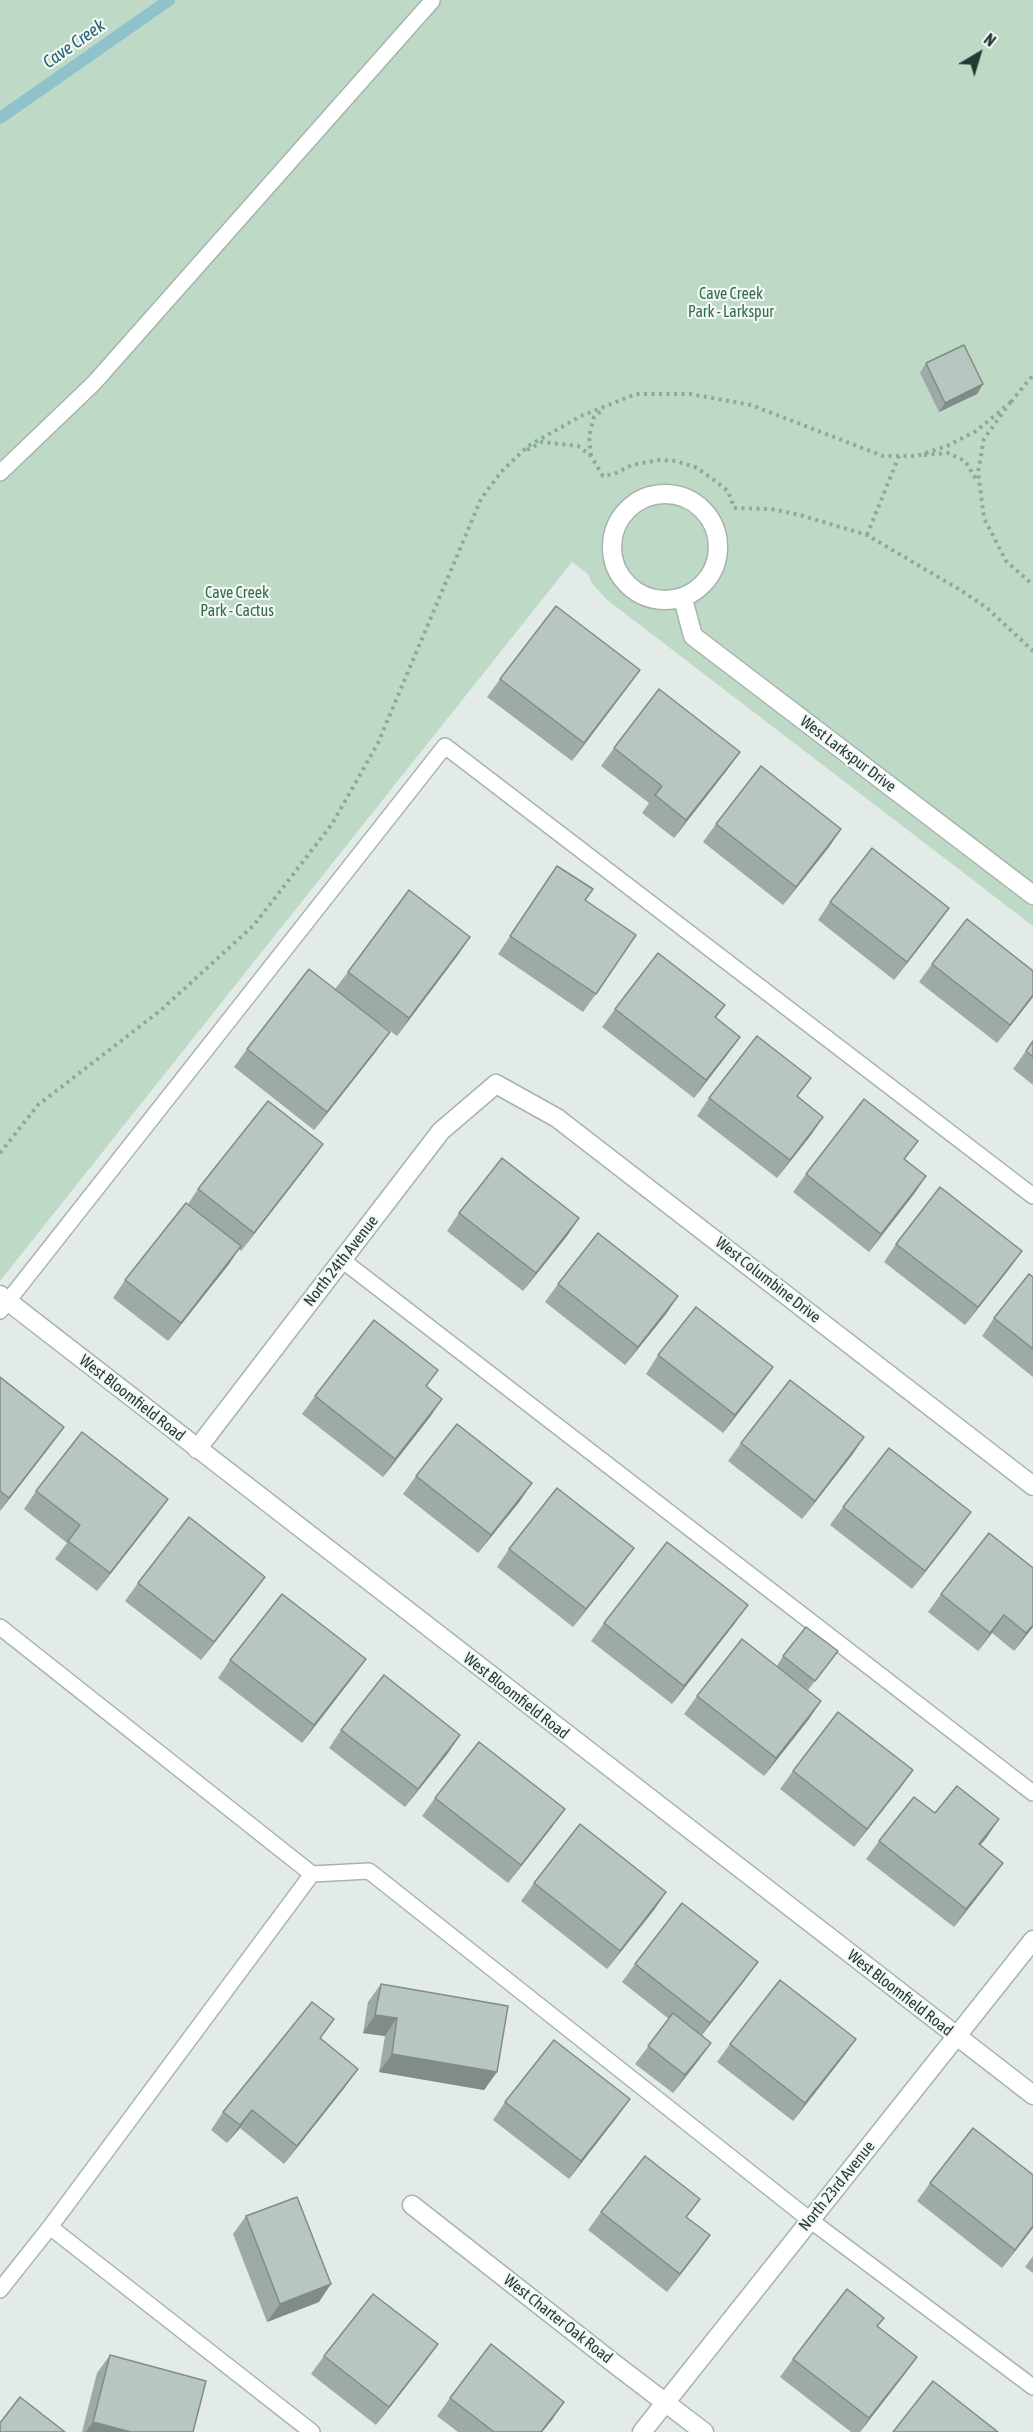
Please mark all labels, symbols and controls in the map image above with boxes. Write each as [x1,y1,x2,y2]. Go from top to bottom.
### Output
water label: Cave Creek [39,15,109,73]
north arrow [949,24,1009,84]
text: N [981,30,999,50]
park label: Cave Creek Park - Larkspur [688,284,774,322]
park label: Cave Creek Park - Cactus [200,583,274,621]
street label: West Larkspur Drive [796,712,900,796]
street label: North 24th Avenue [300,1212,382,1310]
street label: West Columbine Drive [711,1233,825,1327]
street label: West Bloomfield Road [75,1351,189,1445]
street label: West Bloomfield Road [459,1649,573,1743]
street label: West Bloomfield Road [843,1946,957,2040]
street label: North 23rd Avenue [795,2137,879,2235]
street label: West Charter Oak Road [500,2271,616,2367]

